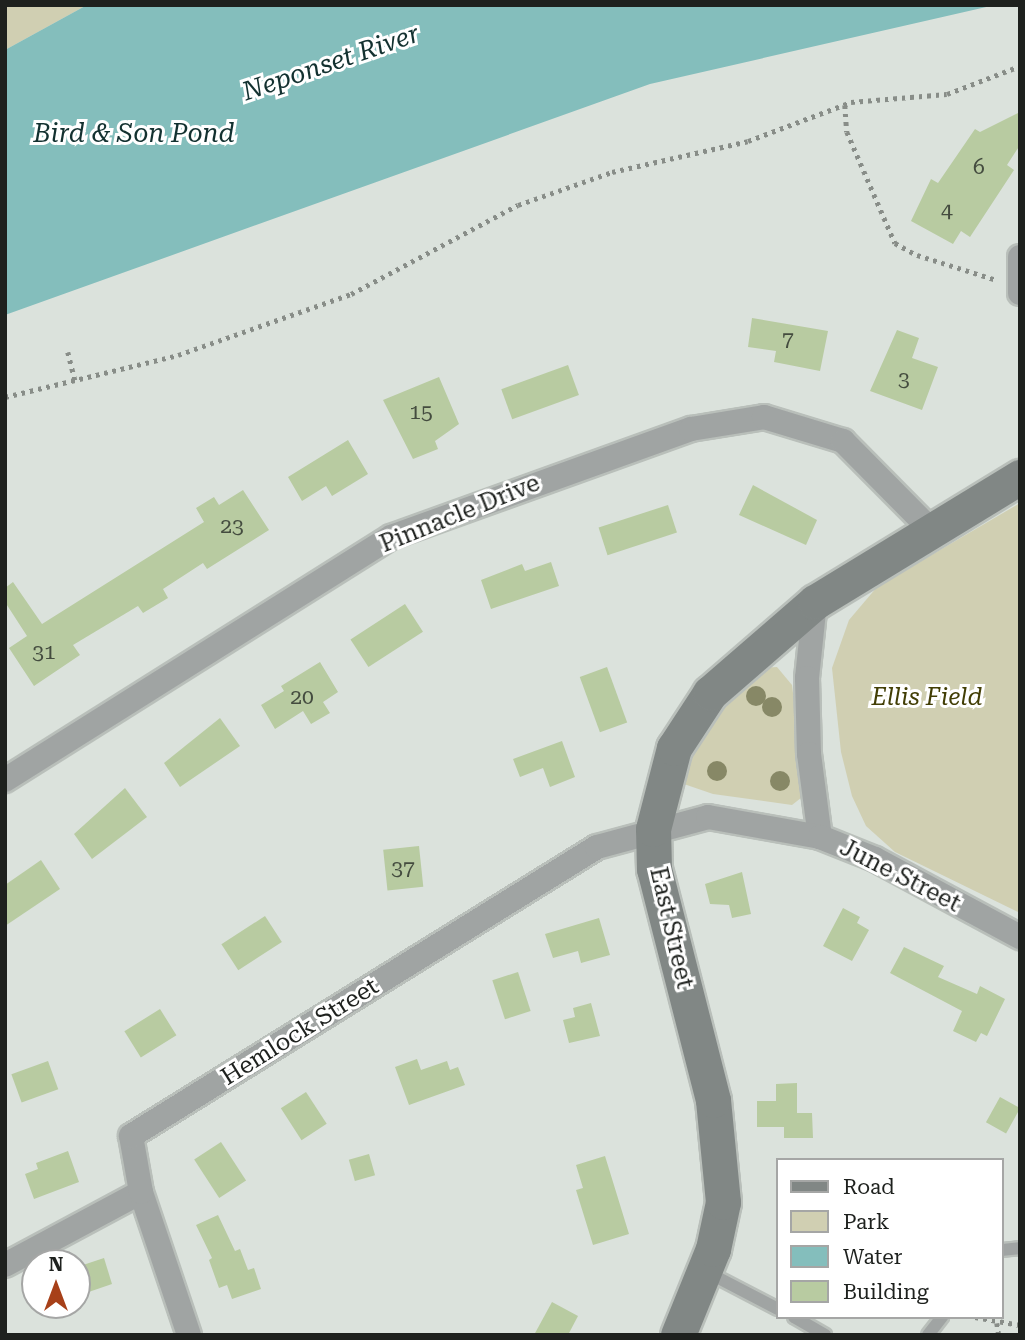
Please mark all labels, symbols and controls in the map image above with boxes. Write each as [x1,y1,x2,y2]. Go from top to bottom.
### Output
water label: Neponset River [238,18,424,108]
water label: Bird & Son Pond [33,118,235,150]
house number: 6 [973,154,985,180]
house number: 4 [941,198,953,224]
house number: 7 [782,326,794,352]
house number: 3 [898,366,910,392]
house number: 15 [409,399,433,425]
street label: Pinnacle Drive [376,469,544,559]
house number: 23 [220,513,244,539]
house number: 31 [32,639,56,665]
house number: 20 [290,684,314,710]
park label: Ellis Field [872,684,982,712]
street label: June Street [835,833,965,919]
house number: 37 [391,855,415,881]
street label: East Street [643,864,699,992]
street label: Hemlock Street [216,972,384,1092]
legend [776,1158,1004,1319]
text: Road [843,1175,895,1199]
text: Park [843,1210,889,1234]
text: Water [843,1245,902,1269]
north arrow [21,1249,91,1319]
text: N [49,1253,63,1276]
text: Building [843,1280,929,1304]

